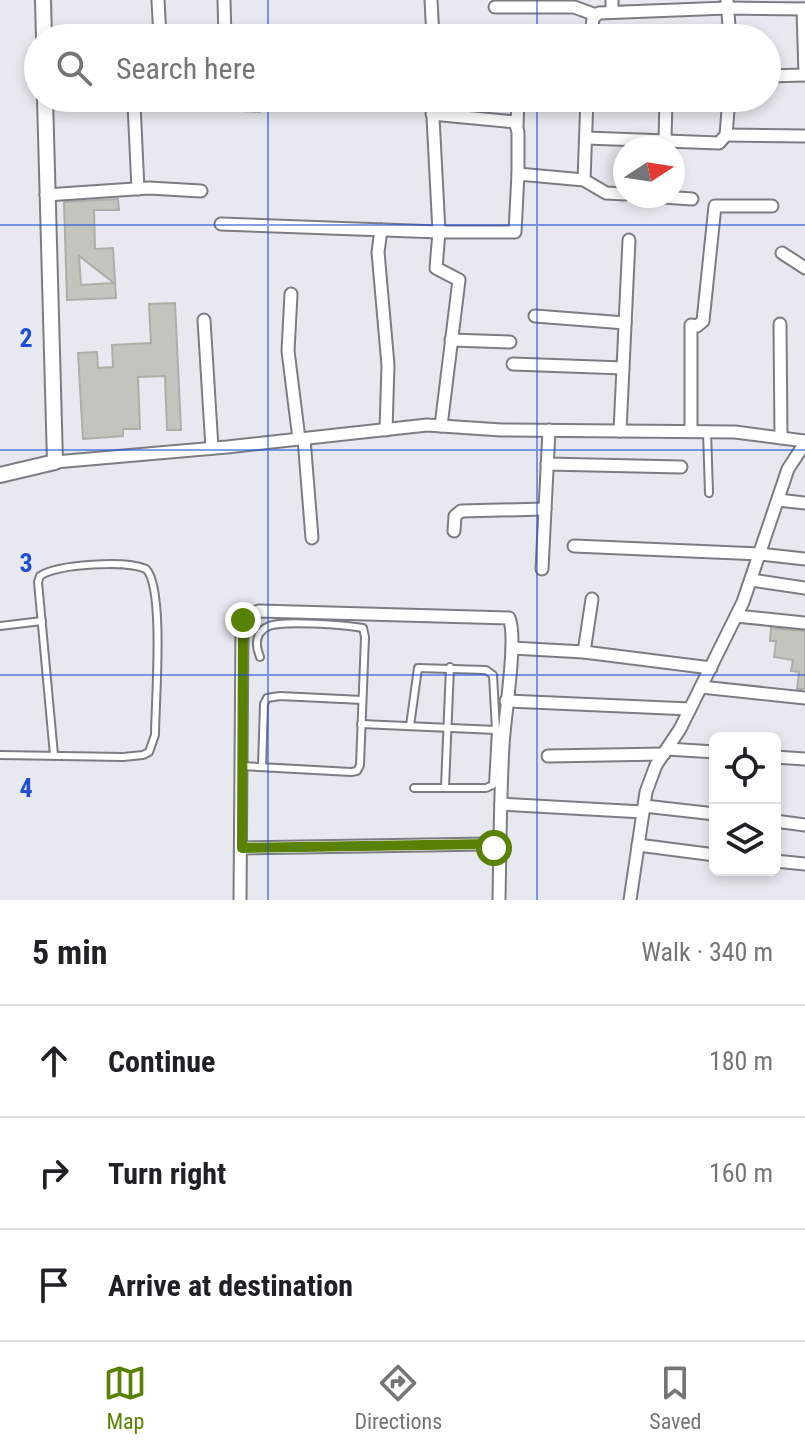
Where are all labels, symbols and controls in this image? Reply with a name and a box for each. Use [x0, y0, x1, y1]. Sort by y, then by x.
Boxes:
search box [24, 24, 781, 112]
icon: search [52, 46, 96, 90]
text: Search here [116, 51, 256, 86]
north arrow [613, 136, 685, 208]
text: 2 [19, 323, 33, 353]
text: 3 [19, 548, 33, 578]
route end [225, 602, 261, 638]
map controls [709, 732, 781, 876]
button: locate [709, 732, 781, 804]
text: 4 [19, 773, 33, 803]
button: layers [709, 804, 781, 876]
route start [476, 830, 512, 866]
text: 5 min [32, 932, 108, 972]
text: Walk · 340 m [641, 937, 773, 967]
icon: ahead [32, 1039, 76, 1083]
text: Continue [108, 1044, 215, 1079]
text: 180 m [709, 1046, 773, 1076]
icon: right [32, 1151, 76, 1195]
text: Turn right [108, 1156, 226, 1191]
text: 160 m [709, 1158, 773, 1188]
icon: arrive [32, 1263, 76, 1307]
text: Arrive at destination [108, 1268, 353, 1303]
tab: Map [103, 1361, 147, 1434]
tab: Directions [354, 1361, 442, 1434]
tab: Saved [649, 1361, 702, 1434]

